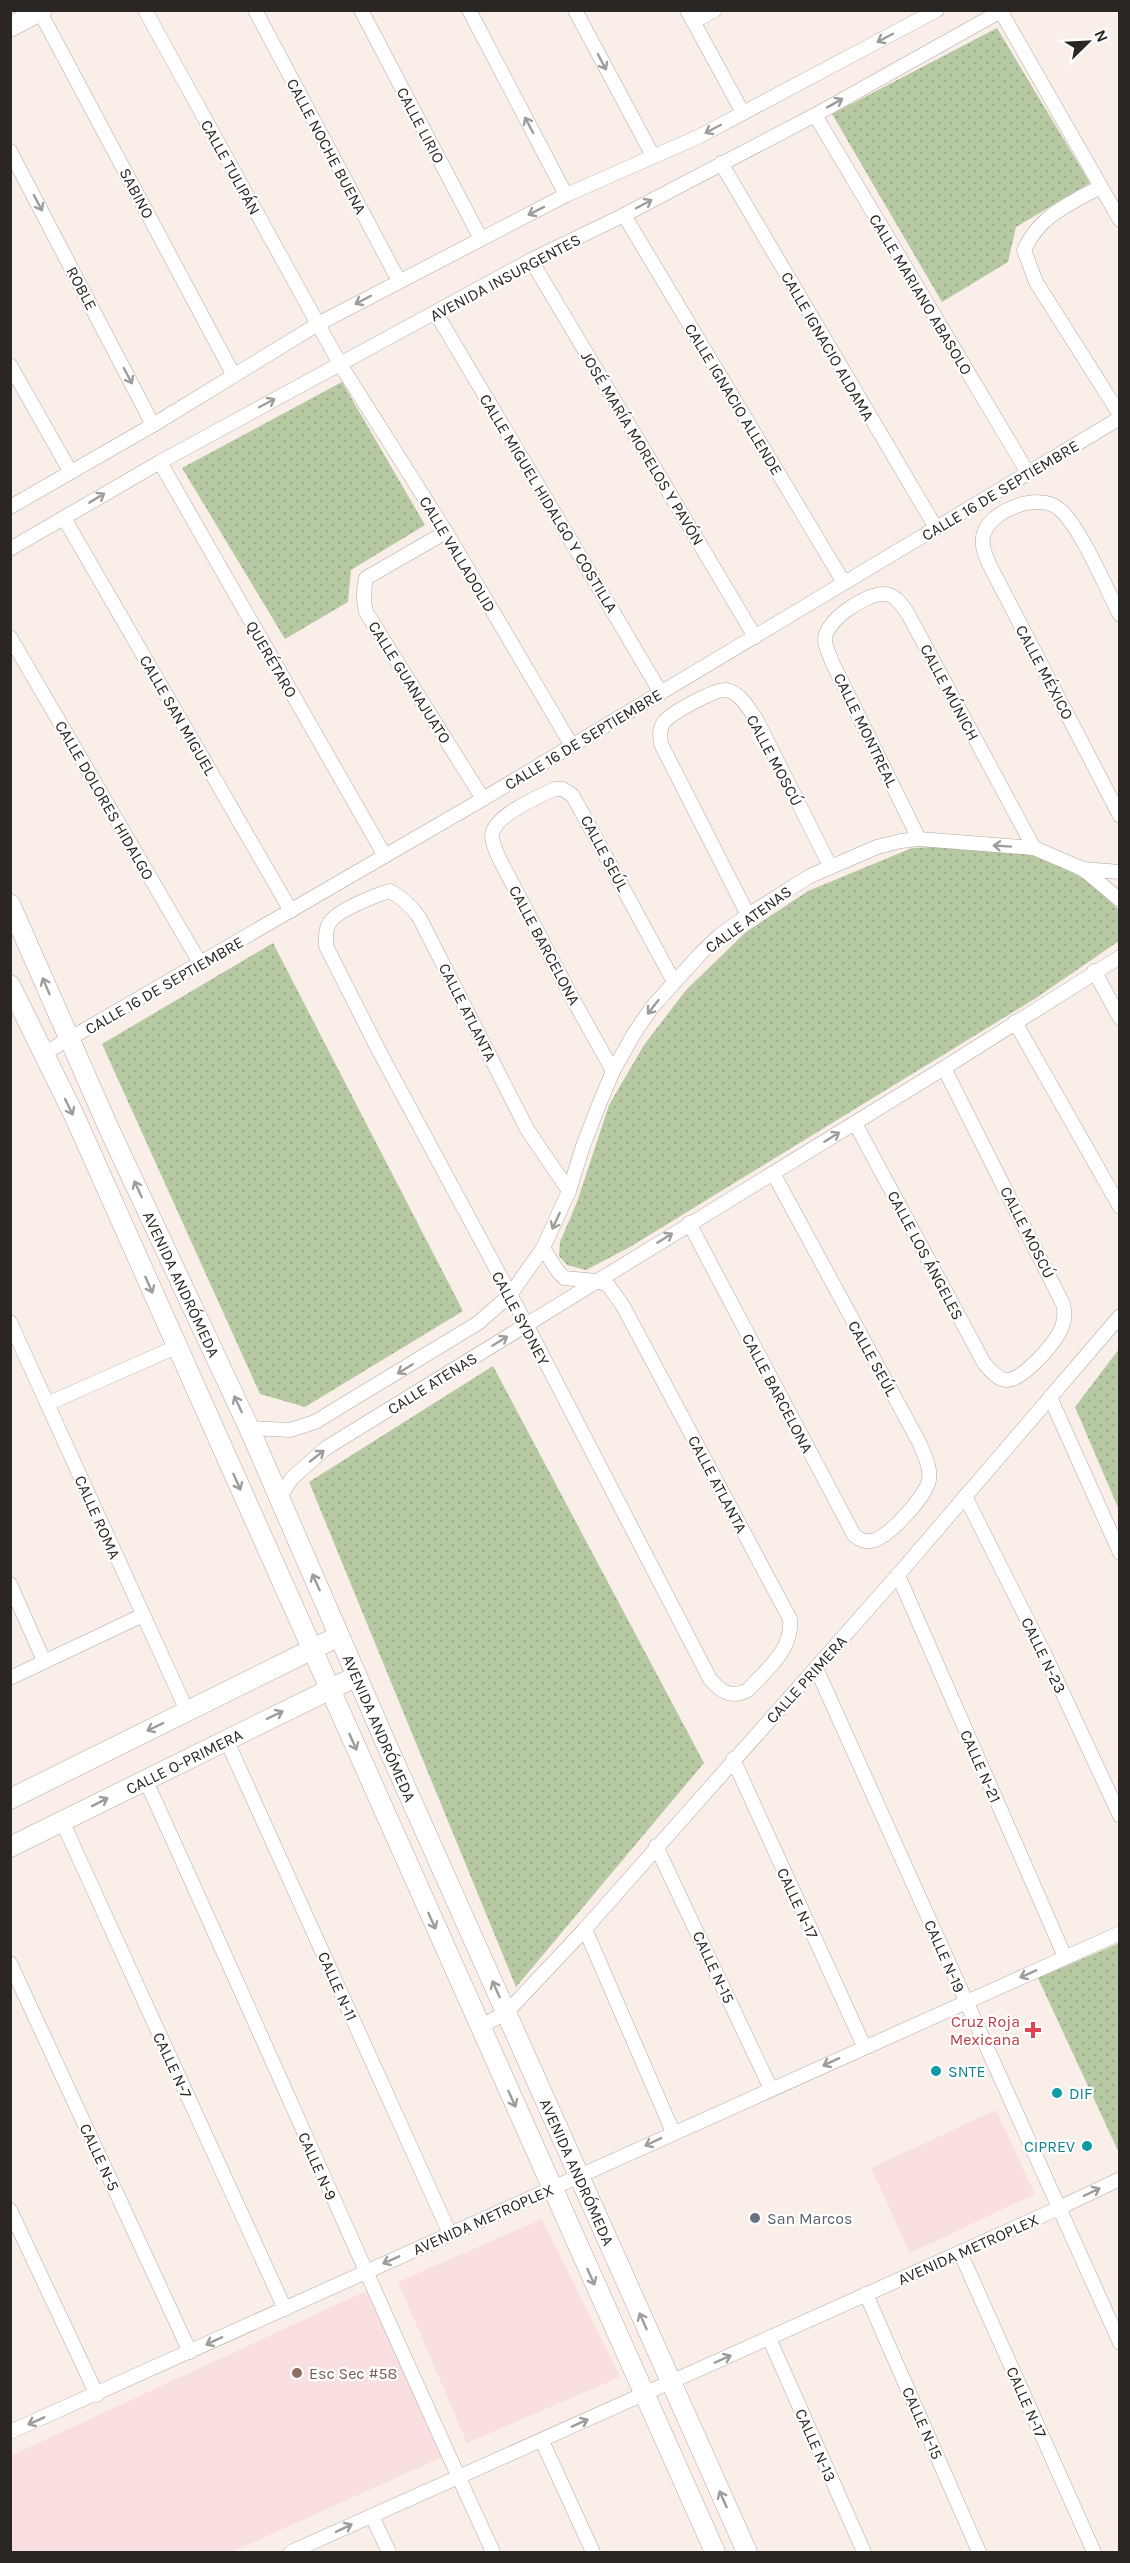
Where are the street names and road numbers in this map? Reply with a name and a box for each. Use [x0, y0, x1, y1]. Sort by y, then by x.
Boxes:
street label: CALLE NOCHE BUENA [283, 75, 370, 217]
street label: CALLE LIRIO [393, 84, 449, 166]
street label: CALLE TULIPÁN [197, 116, 264, 218]
street label: SABINO [115, 165, 158, 222]
street label: CALLE MARIANO ABASOLO [865, 210, 976, 378]
street label: AVENIDA INSURGENTES [427, 230, 584, 325]
street label: ROBLE [62, 263, 101, 313]
street label: CALLE IGNACIO ALDAMA [777, 268, 878, 424]
street label: CALLE IGNACIO ALLENDE [681, 320, 786, 479]
street label: JOSÉ MARÍA MORELOS Y PAVÓN [577, 348, 708, 549]
street label: CALLE MIGUEL HIDALGO Y COSTILLA [476, 391, 622, 616]
street label: CALLE 16 DE SEPTIEMBRE [918, 436, 1082, 545]
street label: CALLE VALLADOLID [415, 493, 500, 616]
street label: QUERÉTARO [242, 618, 301, 701]
street label: CALLE GUANAJUATO [364, 618, 455, 747]
street label: CALLE MÉXICO [1012, 622, 1077, 723]
street label: CALLE MÚNICH [916, 641, 983, 744]
street label: CALLE SAN MIGUEL [135, 652, 220, 779]
street label: CALLE MONTREAL [830, 670, 902, 791]
street label: CALLE 16 DE SEPTIEMBRE [501, 685, 665, 794]
street label: CALLE MOSCÚ [743, 711, 807, 809]
street label: CALLE DOLORES HIDALGO [51, 717, 158, 883]
street label: CALLE SEÚL [577, 812, 633, 895]
street label: CALLE BARCELONA [505, 882, 584, 1008]
street label: CALLE ATENAS [701, 882, 795, 957]
street label: CALLE 16 DE SEPTIEMBRE [82, 932, 247, 1039]
street label: CALLE ATLANTA [435, 960, 500, 1064]
street label: CALLE MOSCÚ [996, 1183, 1059, 1281]
street label: CALLE LOS ÁNGELES [883, 1187, 968, 1323]
street label: AVENIDA ANDRÓMEDA [139, 1208, 223, 1360]
street label: CALLE SYDNEY [488, 1268, 553, 1369]
street label: CALLE SEÚL [844, 1317, 901, 1400]
street label: CALLE BARCELONA [738, 1330, 817, 1456]
street label: CALLE ATENAS [384, 1348, 481, 1419]
street label: CALLE ATLANTA [684, 1432, 751, 1536]
street label: CALLE ROMA [71, 1472, 124, 1562]
street label: CALLE N-23 [1017, 1614, 1070, 1696]
street label: CALLE PRIMERA [762, 1632, 851, 1727]
street label: AVENIDA ANDRÓMEDA [338, 1651, 420, 1805]
street label: CALLE O-PRIMERA [123, 1725, 246, 1798]
street label: CALLE N-21 [956, 1727, 1005, 1806]
street label: CALLE N-17 [773, 1865, 822, 1942]
street label: CALLE N-19 [920, 1917, 969, 1996]
street label: CALLE N-15 [689, 1928, 739, 2006]
street label: CALLE N-11 [314, 1949, 361, 2024]
street label: CALLE N-7 [149, 2029, 196, 2102]
street label: AVENIDA ANDRÓMEDA [536, 2096, 618, 2248]
street label: CALLE N-5 [76, 2120, 123, 2194]
street label: CALLE N-9 [294, 2129, 341, 2203]
street label: AVENIDA METROPLEX [410, 2180, 556, 2259]
street label: AVENIDA METROPLEX [895, 2210, 1041, 2289]
street label: CALLE N-17 [1002, 2364, 1051, 2441]
street label: CALLE N-15 [898, 2384, 947, 2463]
street label: CALLE N-13 [791, 2406, 840, 2485]

